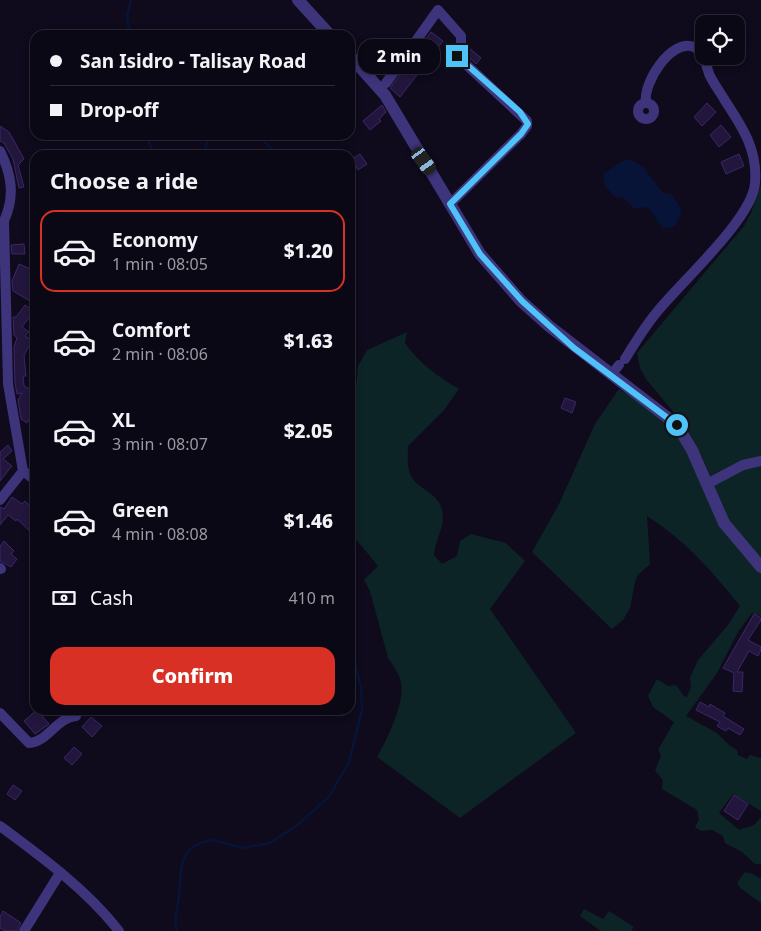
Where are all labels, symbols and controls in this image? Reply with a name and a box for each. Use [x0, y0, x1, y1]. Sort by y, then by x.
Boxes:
map controls [695, 15, 745, 65]
button: locate [695, 15, 745, 65]
callout: 2 min [357, 38, 440, 74]
text: 2 min [377, 45, 421, 67]
route end [446, 45, 468, 67]
text: San Isidro - Talisay Road [80, 48, 306, 74]
text: Drop-off [80, 97, 159, 123]
car [409, 144, 438, 178]
text: Choose a ride [50, 165, 198, 195]
text: Economy [112, 227, 198, 253]
icon: car [52, 229, 97, 274]
text: $1.20 [284, 238, 333, 264]
text: 1 min · 08:05 [112, 253, 208, 275]
text: Comfort [112, 317, 191, 343]
icon: car [52, 319, 97, 364]
text: $1.63 [284, 328, 333, 354]
text: 2 min · 08:06 [112, 343, 208, 365]
text: XL [112, 407, 135, 433]
icon: car [52, 409, 97, 454]
route start [666, 414, 688, 436]
text: $2.05 [284, 418, 333, 444]
text: 3 min · 08:07 [112, 433, 208, 455]
text: Green [112, 497, 169, 523]
icon: car [52, 499, 97, 544]
text: $1.46 [284, 508, 333, 534]
text: 4 min · 08:08 [112, 523, 208, 545]
icon: cash [50, 584, 78, 612]
text: Cash [90, 585, 134, 611]
text: 410 m [288, 587, 335, 609]
button: Confirm [50, 647, 335, 705]

